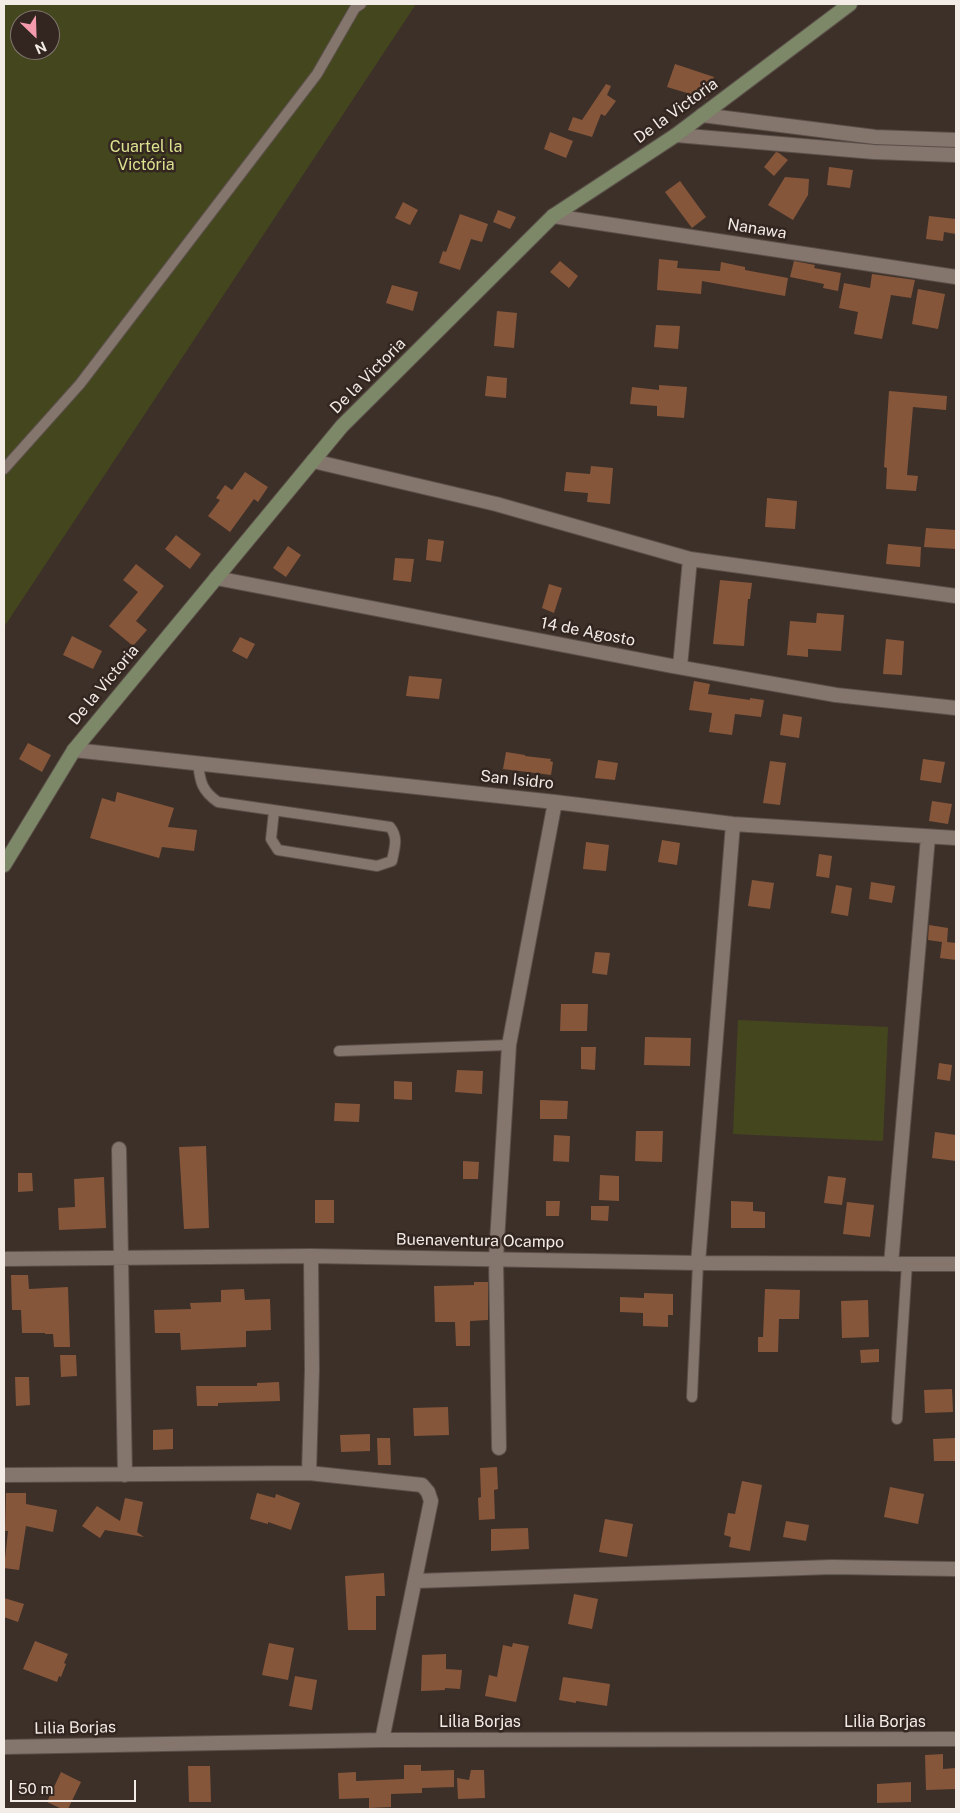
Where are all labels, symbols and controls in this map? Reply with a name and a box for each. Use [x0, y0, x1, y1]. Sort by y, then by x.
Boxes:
north arrow [10, 10, 60, 60]
text: N [32, 38, 49, 57]
street label: De la Victoria [630, 74, 722, 148]
park label: Cuartel la Victória [110, 137, 182, 175]
street label: Nanawa [726, 215, 788, 243]
street label: De la Victoria [326, 334, 410, 418]
street label: 14 de Agosto [539, 613, 637, 651]
street label: De la Victoria [65, 641, 143, 729]
street label: San Isidro [479, 767, 555, 793]
street label: Buenaventura Ocampo [396, 1230, 564, 1252]
street label: Lilia Borjas [439, 1712, 521, 1732]
street label: Lilia Borjas [844, 1712, 926, 1732]
street label: Lilia Borjas [34, 1718, 116, 1738]
scale bar [12, 1770, 139, 1802]
text: 50 m [18, 1780, 53, 1797]

